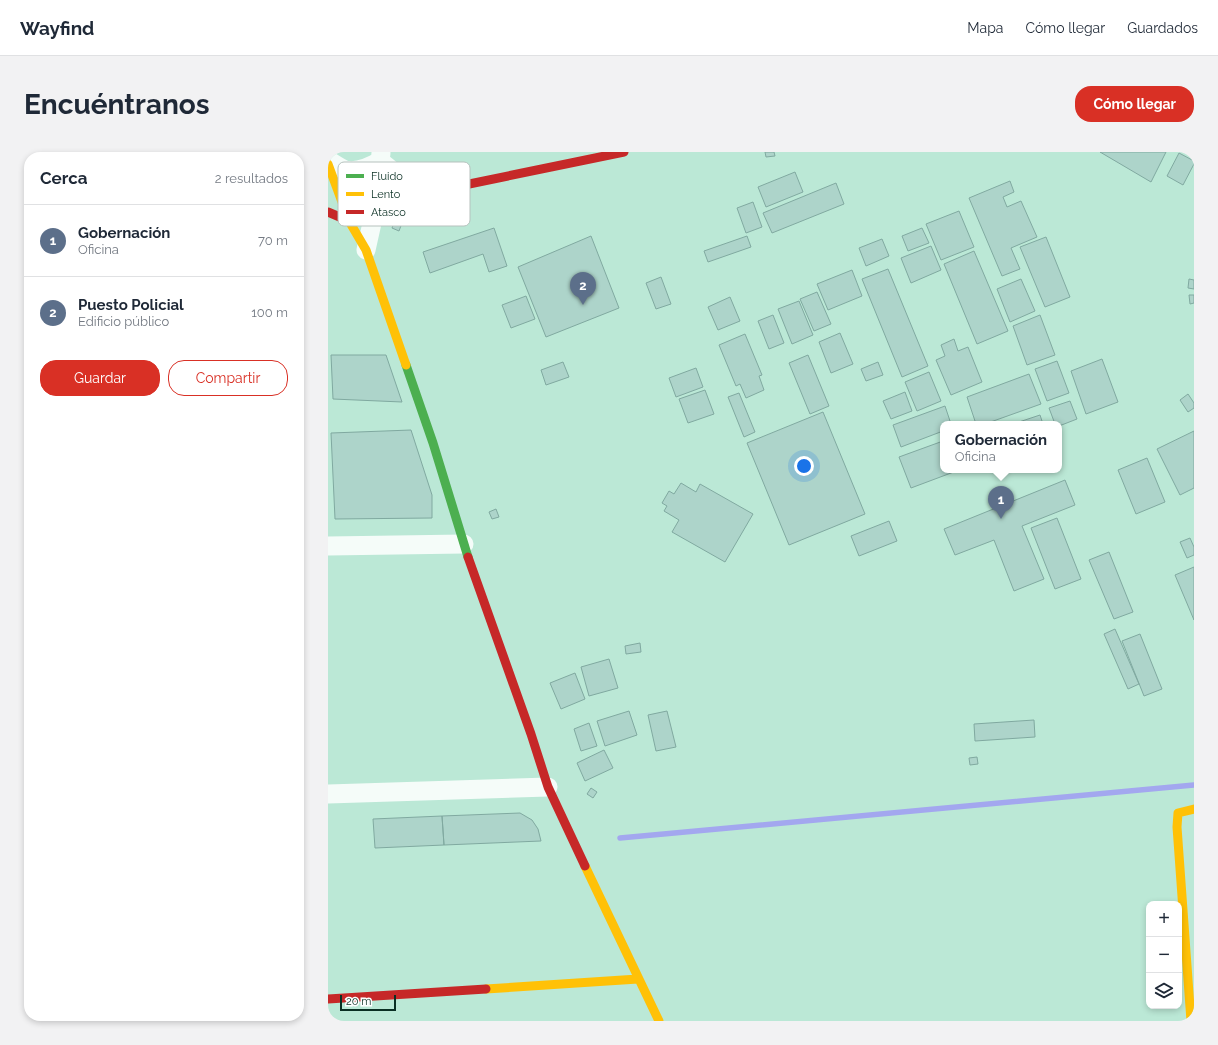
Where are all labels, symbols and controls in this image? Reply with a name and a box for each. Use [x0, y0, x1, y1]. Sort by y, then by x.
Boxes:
text: Wayfind [20, 17, 94, 39]
text: Mapa [967, 20, 1003, 36]
text: Cómo llegar [1025, 20, 1105, 36]
text: Guardados [1127, 20, 1198, 36]
button: Cómo llegar [1075, 86, 1194, 122]
text: Encuéntranos [24, 88, 210, 121]
legend [338, 162, 470, 226]
text: Cerca [40, 168, 88, 188]
text: Fluido [371, 170, 403, 183]
text: 2 resultados [215, 171, 288, 186]
text: Lento [371, 188, 401, 201]
text: Atasco [371, 206, 406, 219]
text: Gobernación [78, 224, 170, 242]
text: 1 [50, 233, 56, 248]
text: 70 m [258, 233, 288, 248]
text: Oficina [78, 242, 119, 257]
pin: 2 [570, 272, 596, 305]
text: Puesto Policial [78, 296, 184, 314]
text: 2 [49, 305, 57, 320]
text: 100 m [251, 305, 288, 320]
text: Edificio público [78, 314, 169, 329]
button: Guardar [40, 360, 160, 396]
button: Compartir [168, 360, 288, 396]
popup [940, 421, 1062, 473]
text: Gobernación [955, 431, 1047, 449]
text: Oficina [955, 449, 996, 464]
your location [794, 456, 814, 476]
pin: 1 [988, 486, 1014, 519]
map controls [1146, 901, 1182, 1009]
button: + [1146, 901, 1182, 937]
button: − [1146, 937, 1182, 973]
button: layers [1146, 973, 1182, 1009]
scale bar [340, 993, 396, 1012]
text: 20 m [346, 995, 371, 1008]

